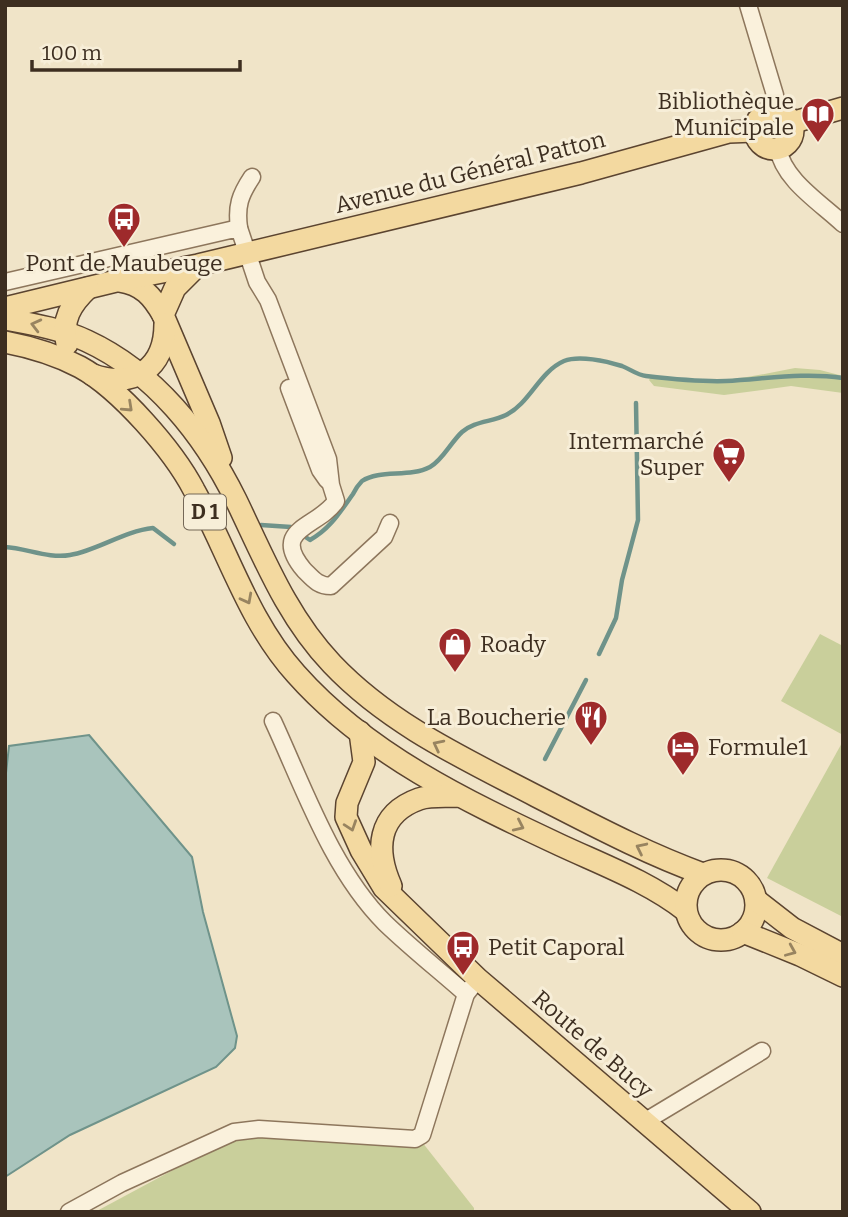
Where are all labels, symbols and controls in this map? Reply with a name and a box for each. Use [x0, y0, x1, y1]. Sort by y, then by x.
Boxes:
scale bar [32, 28, 240, 72]
text: 100 m [42, 40, 102, 66]
place label: Bibliothèque Municipale [658, 87, 794, 141]
library icon: Bibliothèque Municipale [799, 95, 837, 144]
street label: Avenue du Général Patton [332, 125, 609, 219]
bus stop icon: Pont de Maubeuge [105, 200, 143, 249]
place label: Pont de Maubeuge [25, 249, 223, 277]
one-way arrow [30, 319, 42, 333]
one-way arrow [120, 399, 133, 411]
place label: Intermarché Super [568, 427, 704, 481]
supermarket icon: Intermarché Super [710, 435, 748, 484]
road number: D 1 [184, 494, 226, 530]
one-way arrow [239, 592, 252, 604]
shop icon: Roady [436, 625, 474, 674]
place label: Roady [480, 630, 547, 658]
restaurant icon: La Boucherie [572, 698, 610, 747]
place label: La Boucherie [427, 703, 566, 731]
hotel icon: Formule1 [664, 728, 702, 777]
place label: Formule1 [708, 733, 808, 761]
one-way arrow [433, 739, 445, 753]
one-way arrow [512, 818, 524, 832]
one-way arrow [342, 820, 357, 832]
one-way arrow [636, 842, 648, 856]
bus stop icon: Petit Caporal [444, 928, 482, 977]
place label: Petit Caporal [488, 933, 625, 961]
one-way arrow [784, 943, 797, 957]
street label: Route de Bucy [527, 984, 660, 1104]

